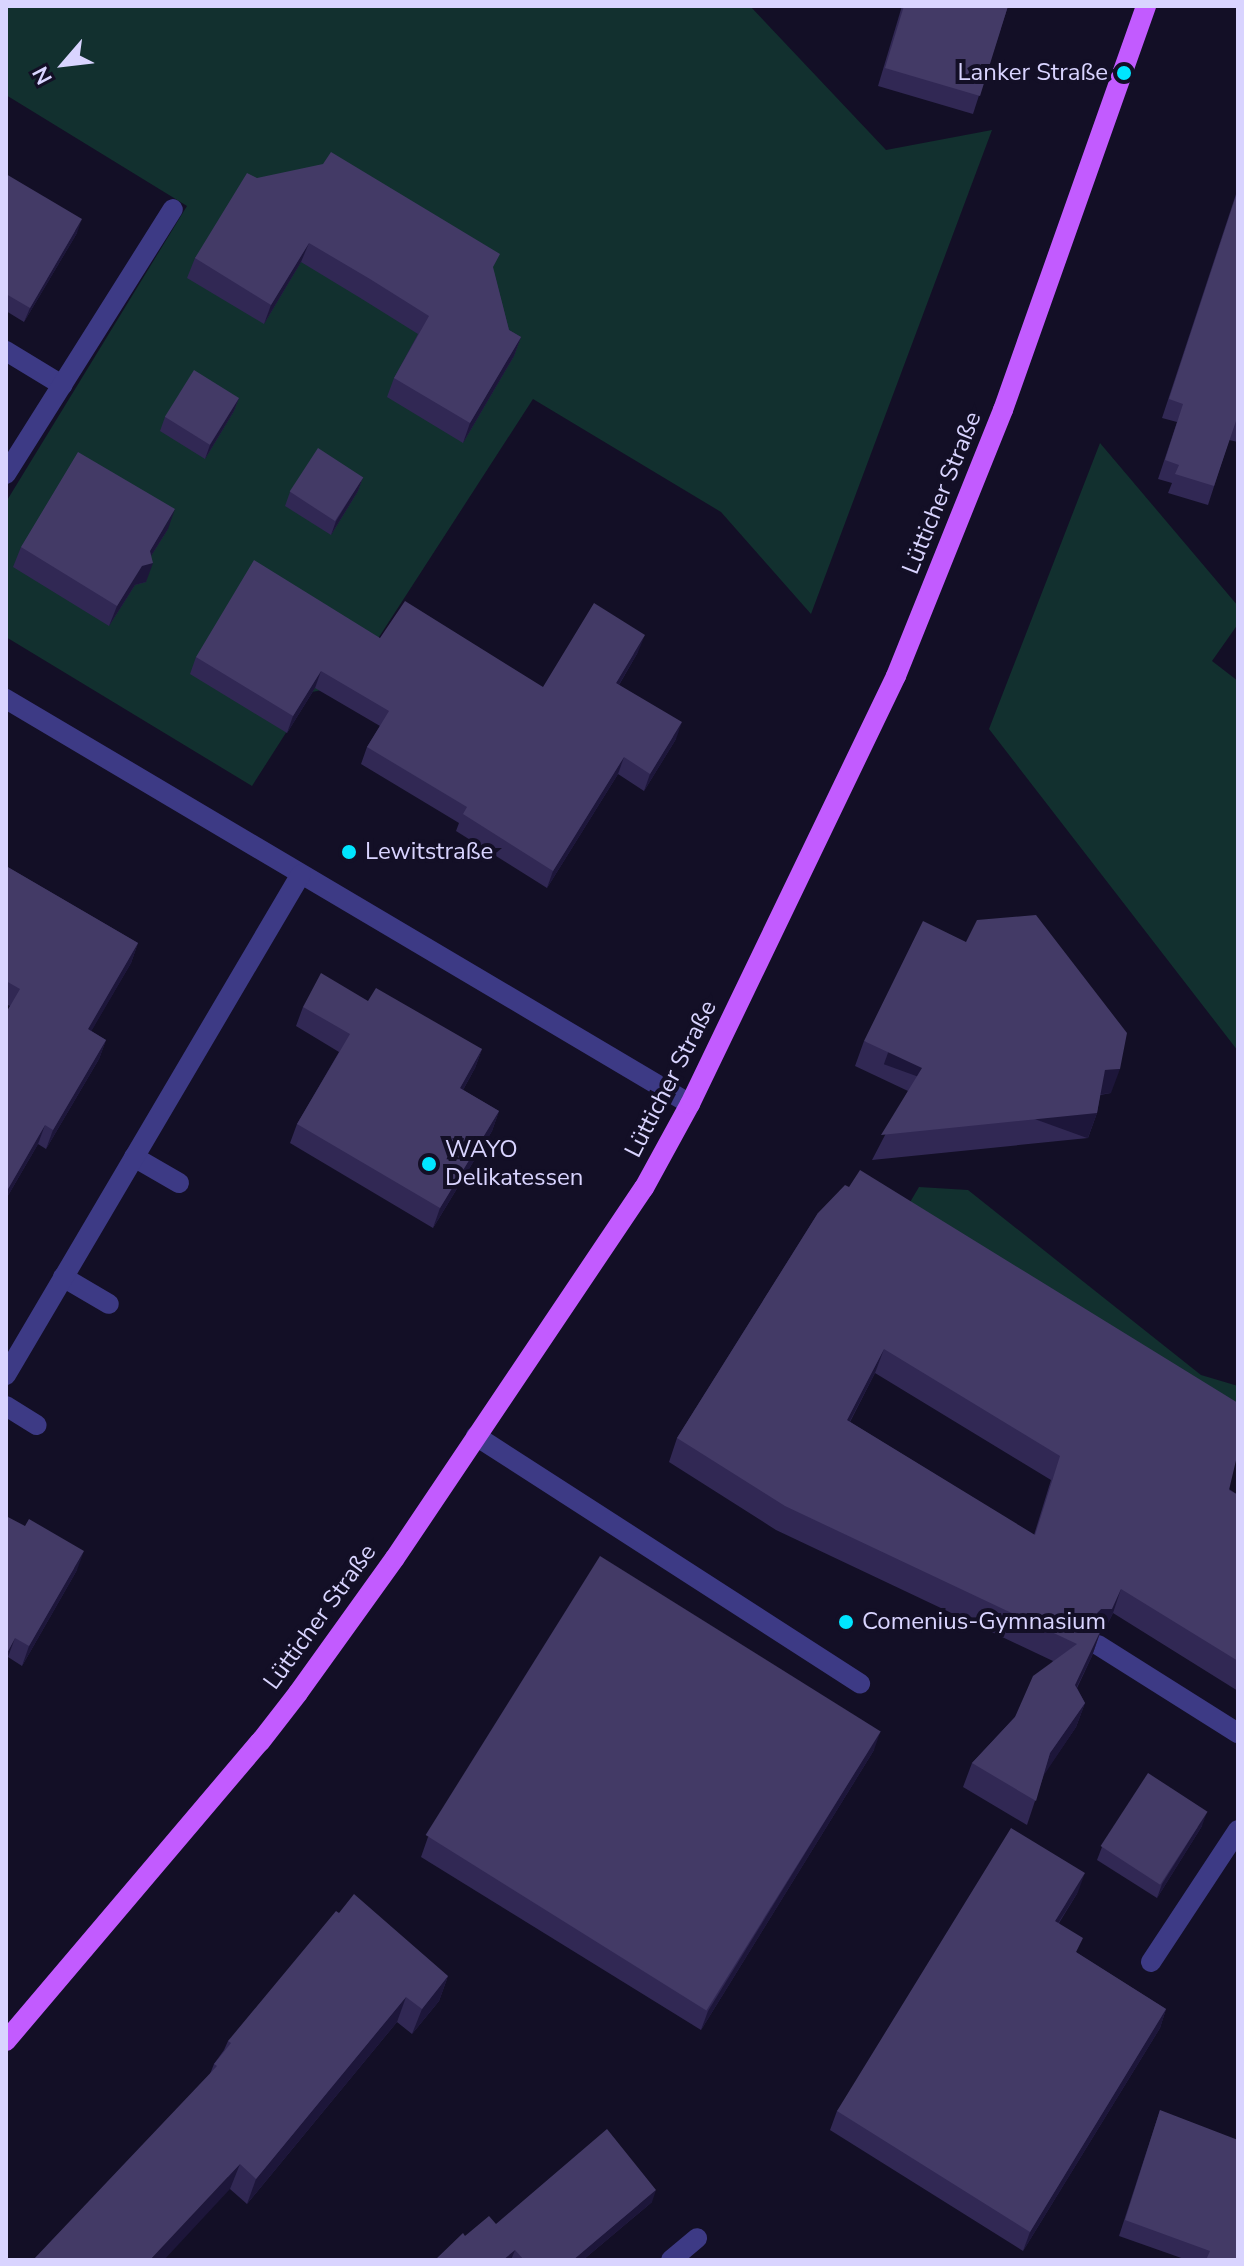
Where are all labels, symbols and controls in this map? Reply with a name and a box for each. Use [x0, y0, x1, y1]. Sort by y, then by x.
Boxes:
north arrow [24, 24, 104, 104]
place label: Lanker Straße [958, 59, 1108, 87]
text: N [26, 61, 60, 90]
marker: Lanker Straße [1115, 64, 1133, 82]
street label: Lütticher Straße [896, 408, 988, 578]
place label: Lewitstraße [365, 838, 493, 866]
marker: Lewitstraße [340, 843, 358, 861]
street label: Lütticher Straße [619, 996, 723, 1162]
place label: WAYO Delikatessen [445, 1136, 583, 1192]
marker: WAYO Delikatessen [420, 1155, 438, 1173]
street label: Lütticher Straße [258, 1539, 382, 1695]
place label: Comenius-Gymnasium [862, 1608, 1106, 1636]
marker: Comenius-Gymnasium [837, 1613, 855, 1631]

